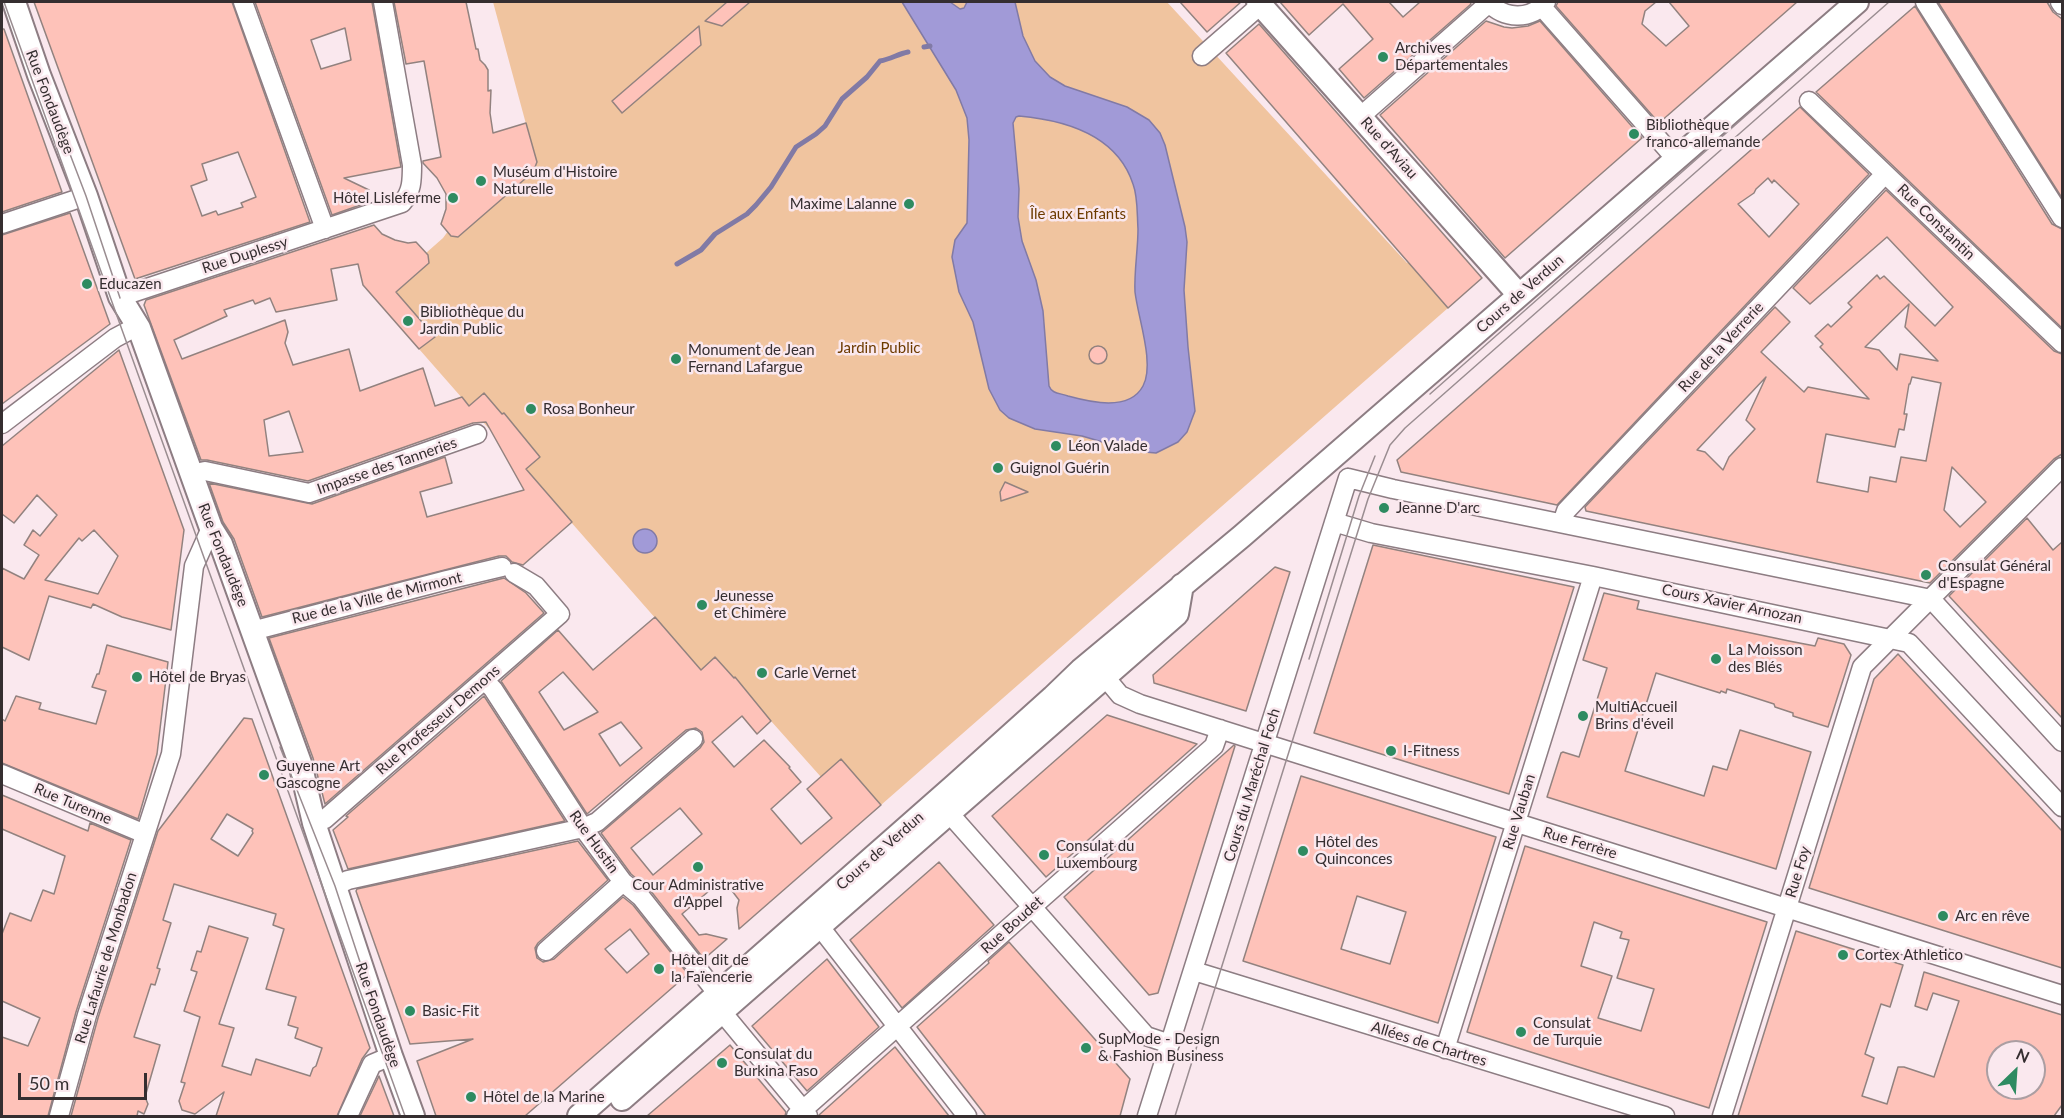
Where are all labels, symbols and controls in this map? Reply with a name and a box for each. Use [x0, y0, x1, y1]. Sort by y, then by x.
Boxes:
place label: Archives Départementales [1395, 39, 1508, 74]
street label: Rue Fondaudège [22, 47, 78, 157]
marker: Archives Départementales [1376, 50, 1390, 64]
street label: Rue d'Aviau [1357, 114, 1421, 182]
place label: Bibliothèque franco-allemande [1646, 116, 1760, 151]
marker: Bibliothèque franco-allemande [1627, 127, 1641, 141]
place label: Muséum d'Histoire Naturelle [493, 163, 618, 198]
marker: Muséum d'Histoire Naturelle [474, 174, 488, 188]
street label: Rue Constantin [1893, 180, 1979, 264]
place label: Hôtel Lisleferme [333, 189, 441, 207]
marker: Hôtel Lisleferme [446, 191, 460, 205]
place label: Maxime Lalanne [790, 195, 897, 213]
marker: Maxime Lalanne [902, 197, 916, 211]
park label: Île aux Enfants [1030, 205, 1126, 223]
street label: Rue Duplessy [200, 233, 290, 277]
street label: Cours de Verdun [1473, 251, 1567, 337]
place label: Educazen [99, 275, 162, 293]
marker: Educazen [80, 277, 94, 291]
street label: Rue de la Verrerie [1675, 298, 1767, 396]
place label: Bibliothèque du Jardin Public [420, 303, 524, 338]
marker: Bibliothèque du Jardin Public [401, 314, 415, 328]
park label: Jardin Public [838, 339, 920, 357]
place label: Monument de Jean Fernand Lafargue [688, 341, 815, 376]
marker: Monument de Jean Fernand Lafargue [669, 352, 683, 366]
place label: Rosa Bonheur [543, 400, 635, 418]
marker: Rosa Bonheur [524, 402, 538, 416]
street label: Impasse des Tanneries [315, 434, 459, 498]
place label: Léon Valade [1068, 437, 1148, 455]
marker: Léon Valade [1049, 439, 1063, 453]
place label: Guignol Guérin [1010, 459, 1109, 477]
marker: Guignol Guérin [991, 461, 1005, 475]
place label: Jeanne D'arc [1396, 499, 1480, 517]
street label: Rue Fondaudège [194, 501, 252, 609]
marker: Jeanne D'arc [1377, 501, 1391, 515]
place label: Consulat Général d'Espagne [1938, 557, 2051, 592]
street label: Rue de la Ville de Mirmont [290, 568, 464, 628]
marker: Consulat Général d'Espagne [1919, 568, 1933, 582]
street label: Cours Xavier Arnozan [1660, 580, 1804, 628]
place label: Jeunesse et Chimère [714, 587, 786, 622]
marker: Jeunesse et Chimère [695, 598, 709, 612]
place label: La Moisson des Blés [1728, 641, 1803, 676]
marker: La Moisson des Blés [1709, 652, 1723, 666]
street label: Rue Professeur Demons [372, 661, 504, 779]
place label: Carle Vernet [774, 664, 856, 682]
marker: Carle Vernet [755, 666, 769, 680]
place label: Hôtel de Bryas [149, 668, 246, 686]
marker: Hôtel de Bryas [130, 670, 144, 684]
place label: MultiAccueil Brins d'éveil [1595, 698, 1677, 733]
street label: Cours du Maréchal Foch [1220, 706, 1284, 864]
marker: MultiAccueil Brins d'éveil [1576, 709, 1590, 723]
place label: I-Fitness [1403, 742, 1459, 760]
marker: I-Fitness [1384, 744, 1398, 758]
place label: Guyenne Art Gascogne [276, 757, 360, 792]
marker: Guyenne Art Gascogne [257, 768, 271, 782]
street label: Rue Vauban [1499, 772, 1539, 852]
street label: Rue Turenne [31, 780, 115, 828]
street label: Rue Hustin [565, 807, 623, 877]
street label: Cours de Verdun [833, 808, 927, 894]
street label: Rue Ferrère [1541, 823, 1619, 863]
place label: Hôtel des Quinconces [1315, 833, 1393, 868]
place label: Consulat du Luxembourg [1056, 837, 1137, 872]
marker: Hôtel des Quinconces [1296, 844, 1310, 858]
street label: Rue Foy [1782, 844, 1814, 900]
marker: Consulat du Luxembourg [1037, 848, 1051, 862]
marker: Cour Administrative d'Appel [691, 860, 705, 874]
street label: Rue Lafaurie de Monbadon [71, 870, 141, 1046]
place label: Cour Administrative d'Appel [632, 876, 764, 911]
street label: Rue Boudet [977, 892, 1047, 958]
place label: Arc en rêve [1955, 907, 2030, 925]
marker: Arc en rêve [1936, 909, 1950, 923]
place label: Cortex Athletico [1855, 946, 1963, 964]
marker: Cortex Athletico [1836, 948, 1850, 962]
place label: Hôtel dit de la Faïencerie [671, 951, 753, 986]
street label: Rue Fondaudège [352, 960, 404, 1070]
marker: Hôtel dit de la Faïencerie [652, 962, 666, 976]
place label: Basic-Fit [422, 1002, 479, 1020]
marker: Basic-Fit [403, 1004, 417, 1018]
place label: Consulat de Turquie [1533, 1014, 1602, 1049]
street label: Allées de Chartres [1369, 1018, 1489, 1070]
marker: Consulat de Turquie [1514, 1025, 1528, 1039]
place label: SupMode - Design & Fashion Business [1098, 1030, 1224, 1065]
north arrow [1986, 1040, 2046, 1100]
marker: SupMode - Design & Fashion Business [1079, 1041, 1093, 1055]
text: N [2013, 1044, 2033, 1066]
place label: Consulat du Burkina Faso [734, 1045, 818, 1080]
marker: Consulat du Burkina Faso [715, 1056, 729, 1070]
scale bar [21, 1061, 150, 1099]
text: 50 m [29, 1072, 69, 1094]
place label: Hôtel de la Marine [483, 1088, 605, 1106]
marker: Hôtel de la Marine [464, 1090, 478, 1104]

